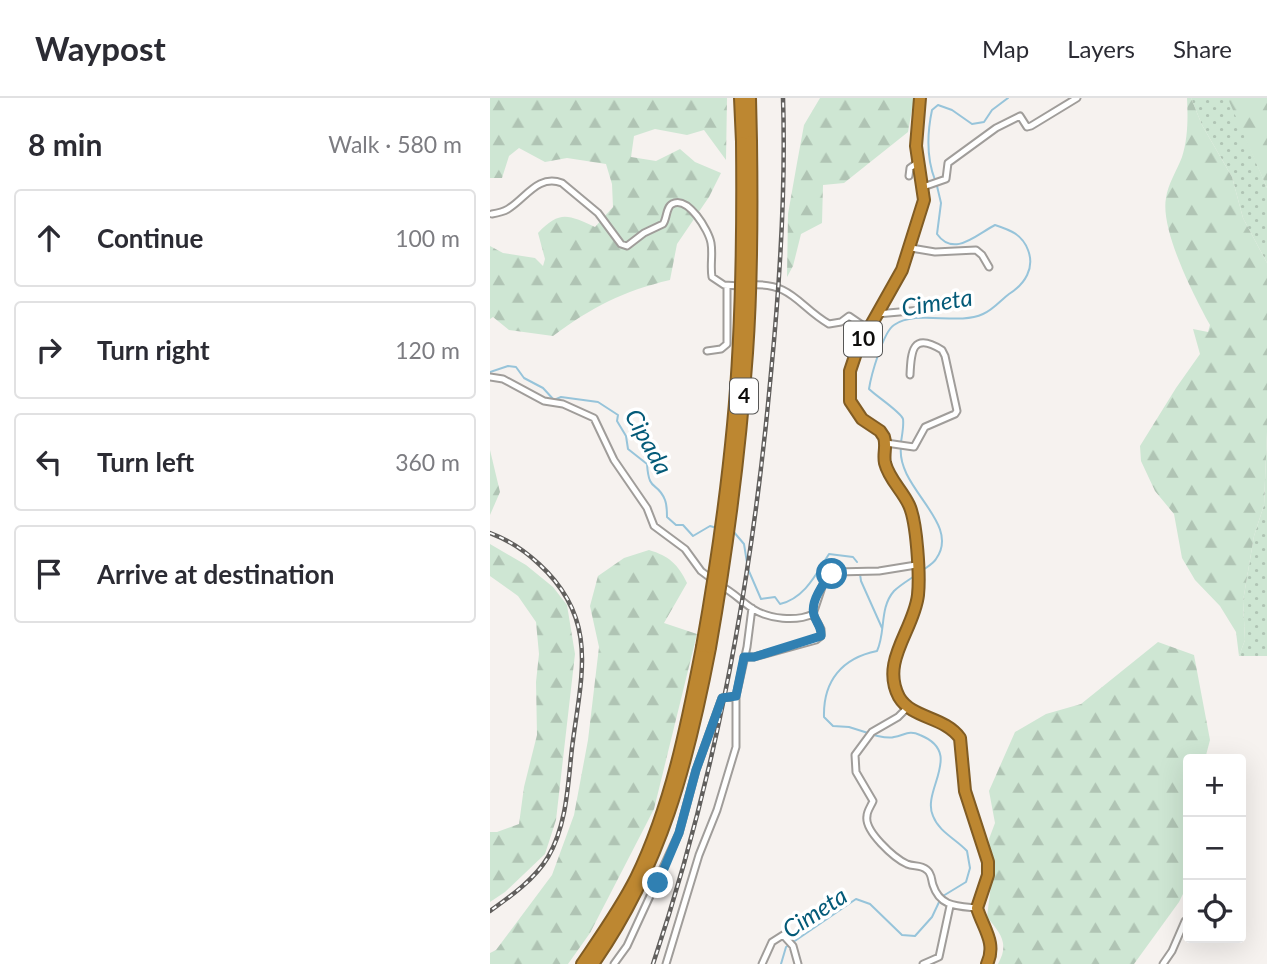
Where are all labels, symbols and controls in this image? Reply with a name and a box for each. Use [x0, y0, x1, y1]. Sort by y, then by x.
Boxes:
text: Waypost [35, 28, 166, 68]
text: Map [982, 34, 1029, 63]
text: Layers [1067, 34, 1135, 63]
text: Share [1173, 34, 1232, 63]
text: 8 min [28, 126, 102, 162]
text: Walk · 580 m [328, 130, 462, 158]
icon: ahead [30, 219, 68, 257]
text: Continue [97, 222, 203, 254]
text: 100 m [395, 224, 460, 252]
water label: Cimeta [899, 282, 974, 321]
road number: 10 [844, 322, 882, 356]
icon: right [30, 331, 68, 369]
text: Turn right [97, 334, 210, 366]
text: 120 m [395, 336, 460, 364]
road number: 4 [730, 378, 758, 414]
water label: Cipada [620, 403, 679, 479]
icon: left [30, 443, 68, 481]
text: Turn left [97, 446, 194, 478]
text: 360 m [395, 448, 460, 476]
icon: arrive [30, 555, 68, 593]
text: Arrive at destination [97, 558, 334, 590]
route start [816, 558, 847, 589]
map controls [1183, 754, 1246, 943]
button: + [1183, 754, 1246, 817]
button: − [1183, 817, 1246, 880]
route end [642, 867, 673, 898]
water label: Cimeta [776, 880, 852, 943]
button: locate [1183, 880, 1246, 943]

